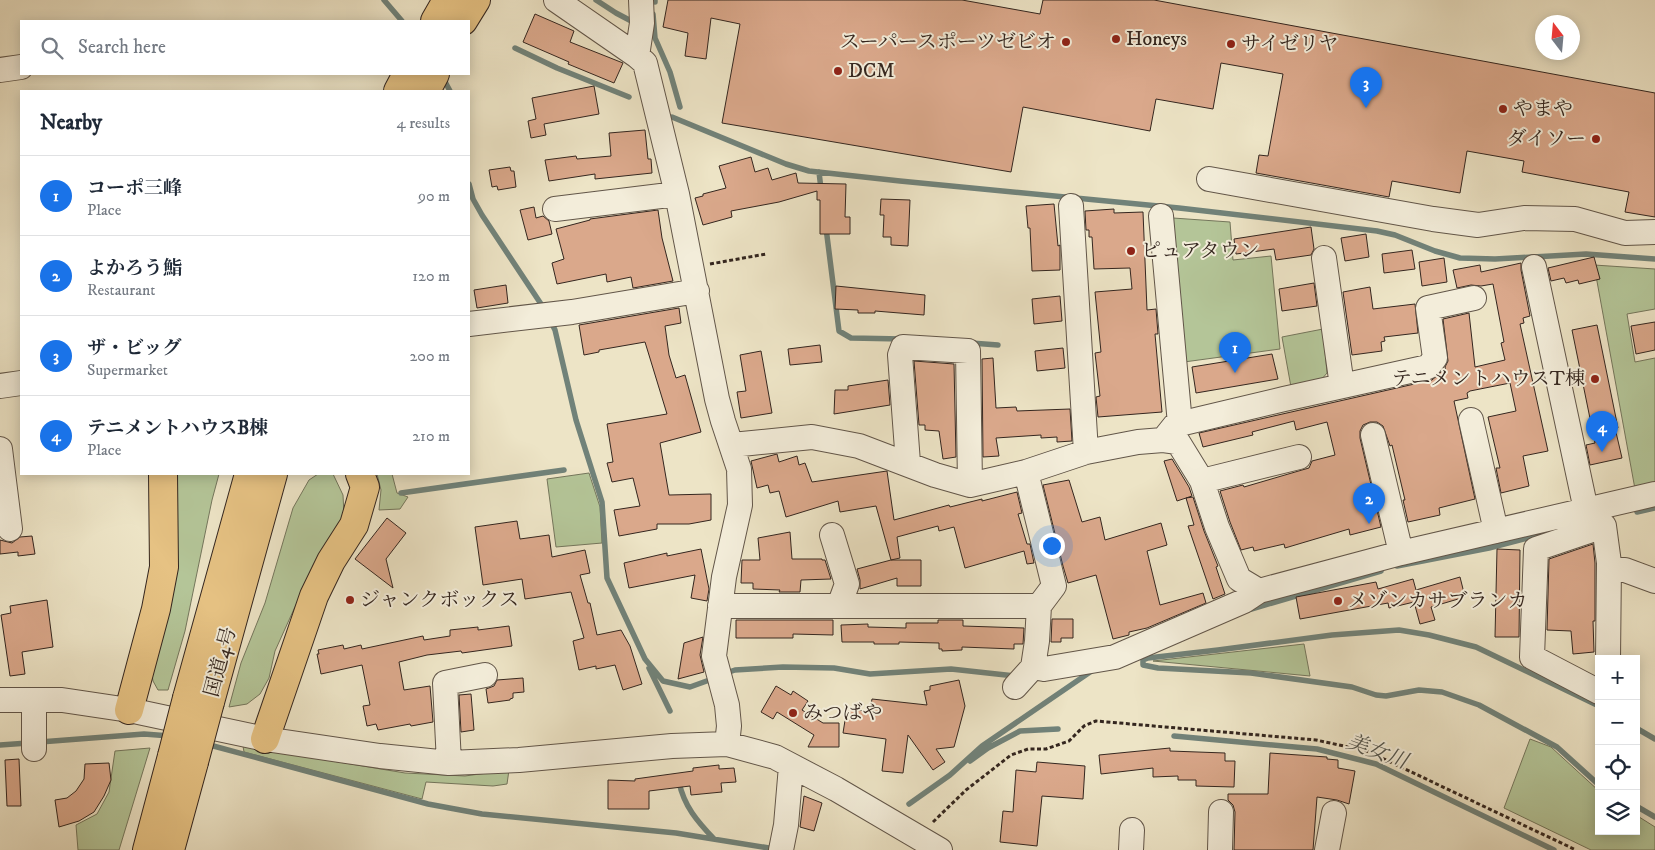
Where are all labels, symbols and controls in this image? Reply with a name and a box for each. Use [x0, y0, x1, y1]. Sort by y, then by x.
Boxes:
north arrow [1535, 15, 1580, 60]
search box [20, 20, 470, 75]
place label: Honeys [1126, 27, 1187, 52]
place label: スーパースポーツゼビオ [840, 30, 1056, 55]
place label: サイゼリヤ [1241, 32, 1339, 57]
marker: Honeys [1110, 33, 1122, 45]
icon: search [38, 34, 66, 62]
text: Search here [78, 36, 166, 59]
marker: スーパースポーツゼビオ [1060, 36, 1072, 48]
marker: サイゼリヤ [1225, 38, 1237, 50]
place label: DCM [848, 59, 894, 84]
marker: DCM [832, 65, 844, 77]
pin: 3 [1350, 67, 1382, 108]
place label: やまや [1513, 97, 1573, 122]
marker: やまや [1497, 103, 1509, 115]
text: Nearby [40, 110, 102, 136]
text: 4 results [397, 113, 450, 133]
place label: ダイソー [1506, 127, 1586, 152]
marker: ダイソー [1590, 133, 1602, 145]
text: コーポ三峰 [87, 177, 182, 200]
text: 1 [53, 186, 59, 206]
text: 90 m [418, 186, 450, 206]
text: Place [87, 200, 121, 220]
place label: ピュアタウン [1141, 239, 1260, 264]
marker: ピュアタウン [1125, 245, 1137, 257]
text: よかろう鮨 [87, 257, 182, 280]
text: 2 [52, 266, 60, 286]
text: 120 m [412, 266, 450, 286]
text: Restaurant [87, 280, 155, 300]
pin: 1 [1219, 332, 1251, 373]
text: ザ・ビッグ [87, 337, 181, 360]
text: 3 [53, 346, 59, 366]
text: 200 m [409, 346, 450, 366]
text: Supermarket [87, 360, 168, 380]
place label: テニメントハウスT棟 [1392, 367, 1585, 392]
marker: テニメントハウスT棟 [1589, 373, 1601, 385]
pin: 4 [1586, 411, 1618, 452]
text: テニメントハウスB棟 [87, 417, 268, 440]
text: 4 [51, 426, 61, 446]
text: 210 m [412, 426, 450, 446]
text: Place [87, 440, 121, 460]
pin: 2 [1353, 483, 1385, 524]
your location [1039, 533, 1065, 559]
place label: ジャンクボックス [360, 588, 519, 613]
place label: メゾンカサブランカ [1348, 589, 1527, 614]
marker: ジャンクボックス [344, 594, 356, 606]
marker: メゾンカサブランカ [1332, 595, 1344, 607]
street label: 国道4号 [200, 624, 242, 700]
map controls [1595, 655, 1640, 835]
button: + [1595, 655, 1640, 700]
button: − [1595, 700, 1640, 745]
place label: みつばや [803, 701, 883, 726]
marker: みつばや [787, 707, 799, 719]
water label: 美女川 [1343, 729, 1413, 776]
button: locate [1595, 745, 1640, 790]
button: layers [1595, 790, 1640, 835]

